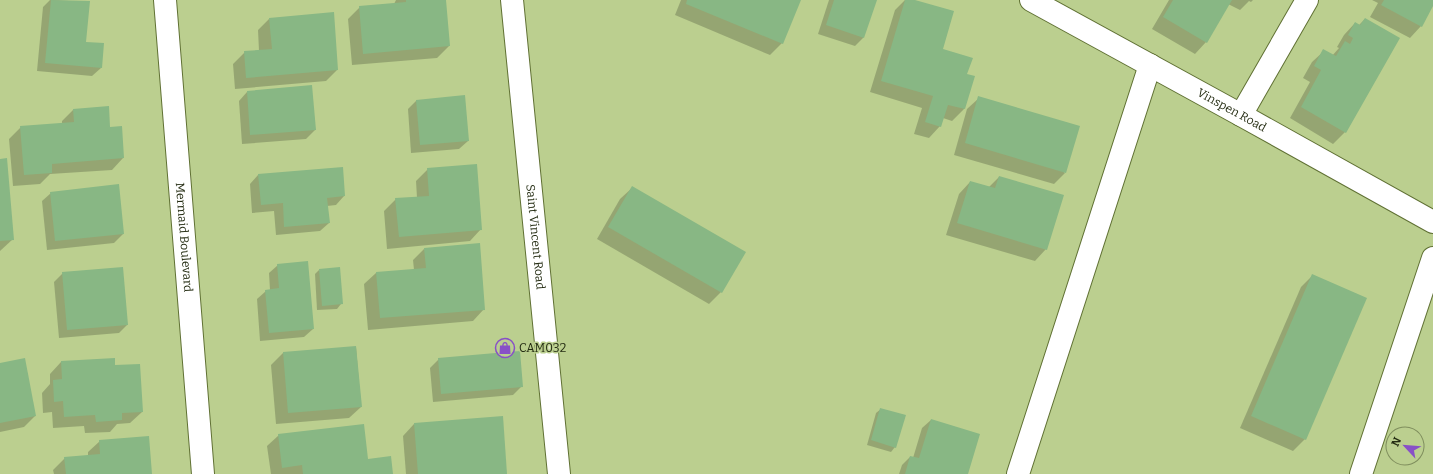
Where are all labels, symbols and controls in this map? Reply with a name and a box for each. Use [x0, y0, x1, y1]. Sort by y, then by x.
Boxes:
street label: Vinspen Road [1195, 85, 1269, 135]
street label: Mermaid Boulevard [173, 182, 195, 293]
street label: Saint Vincent Road [523, 184, 548, 290]
shop icon: CAM032 [494, 337, 516, 359]
place label: CAM032 [519, 341, 566, 355]
north arrow [1385, 426, 1425, 466]
text: N [1389, 435, 1404, 449]

